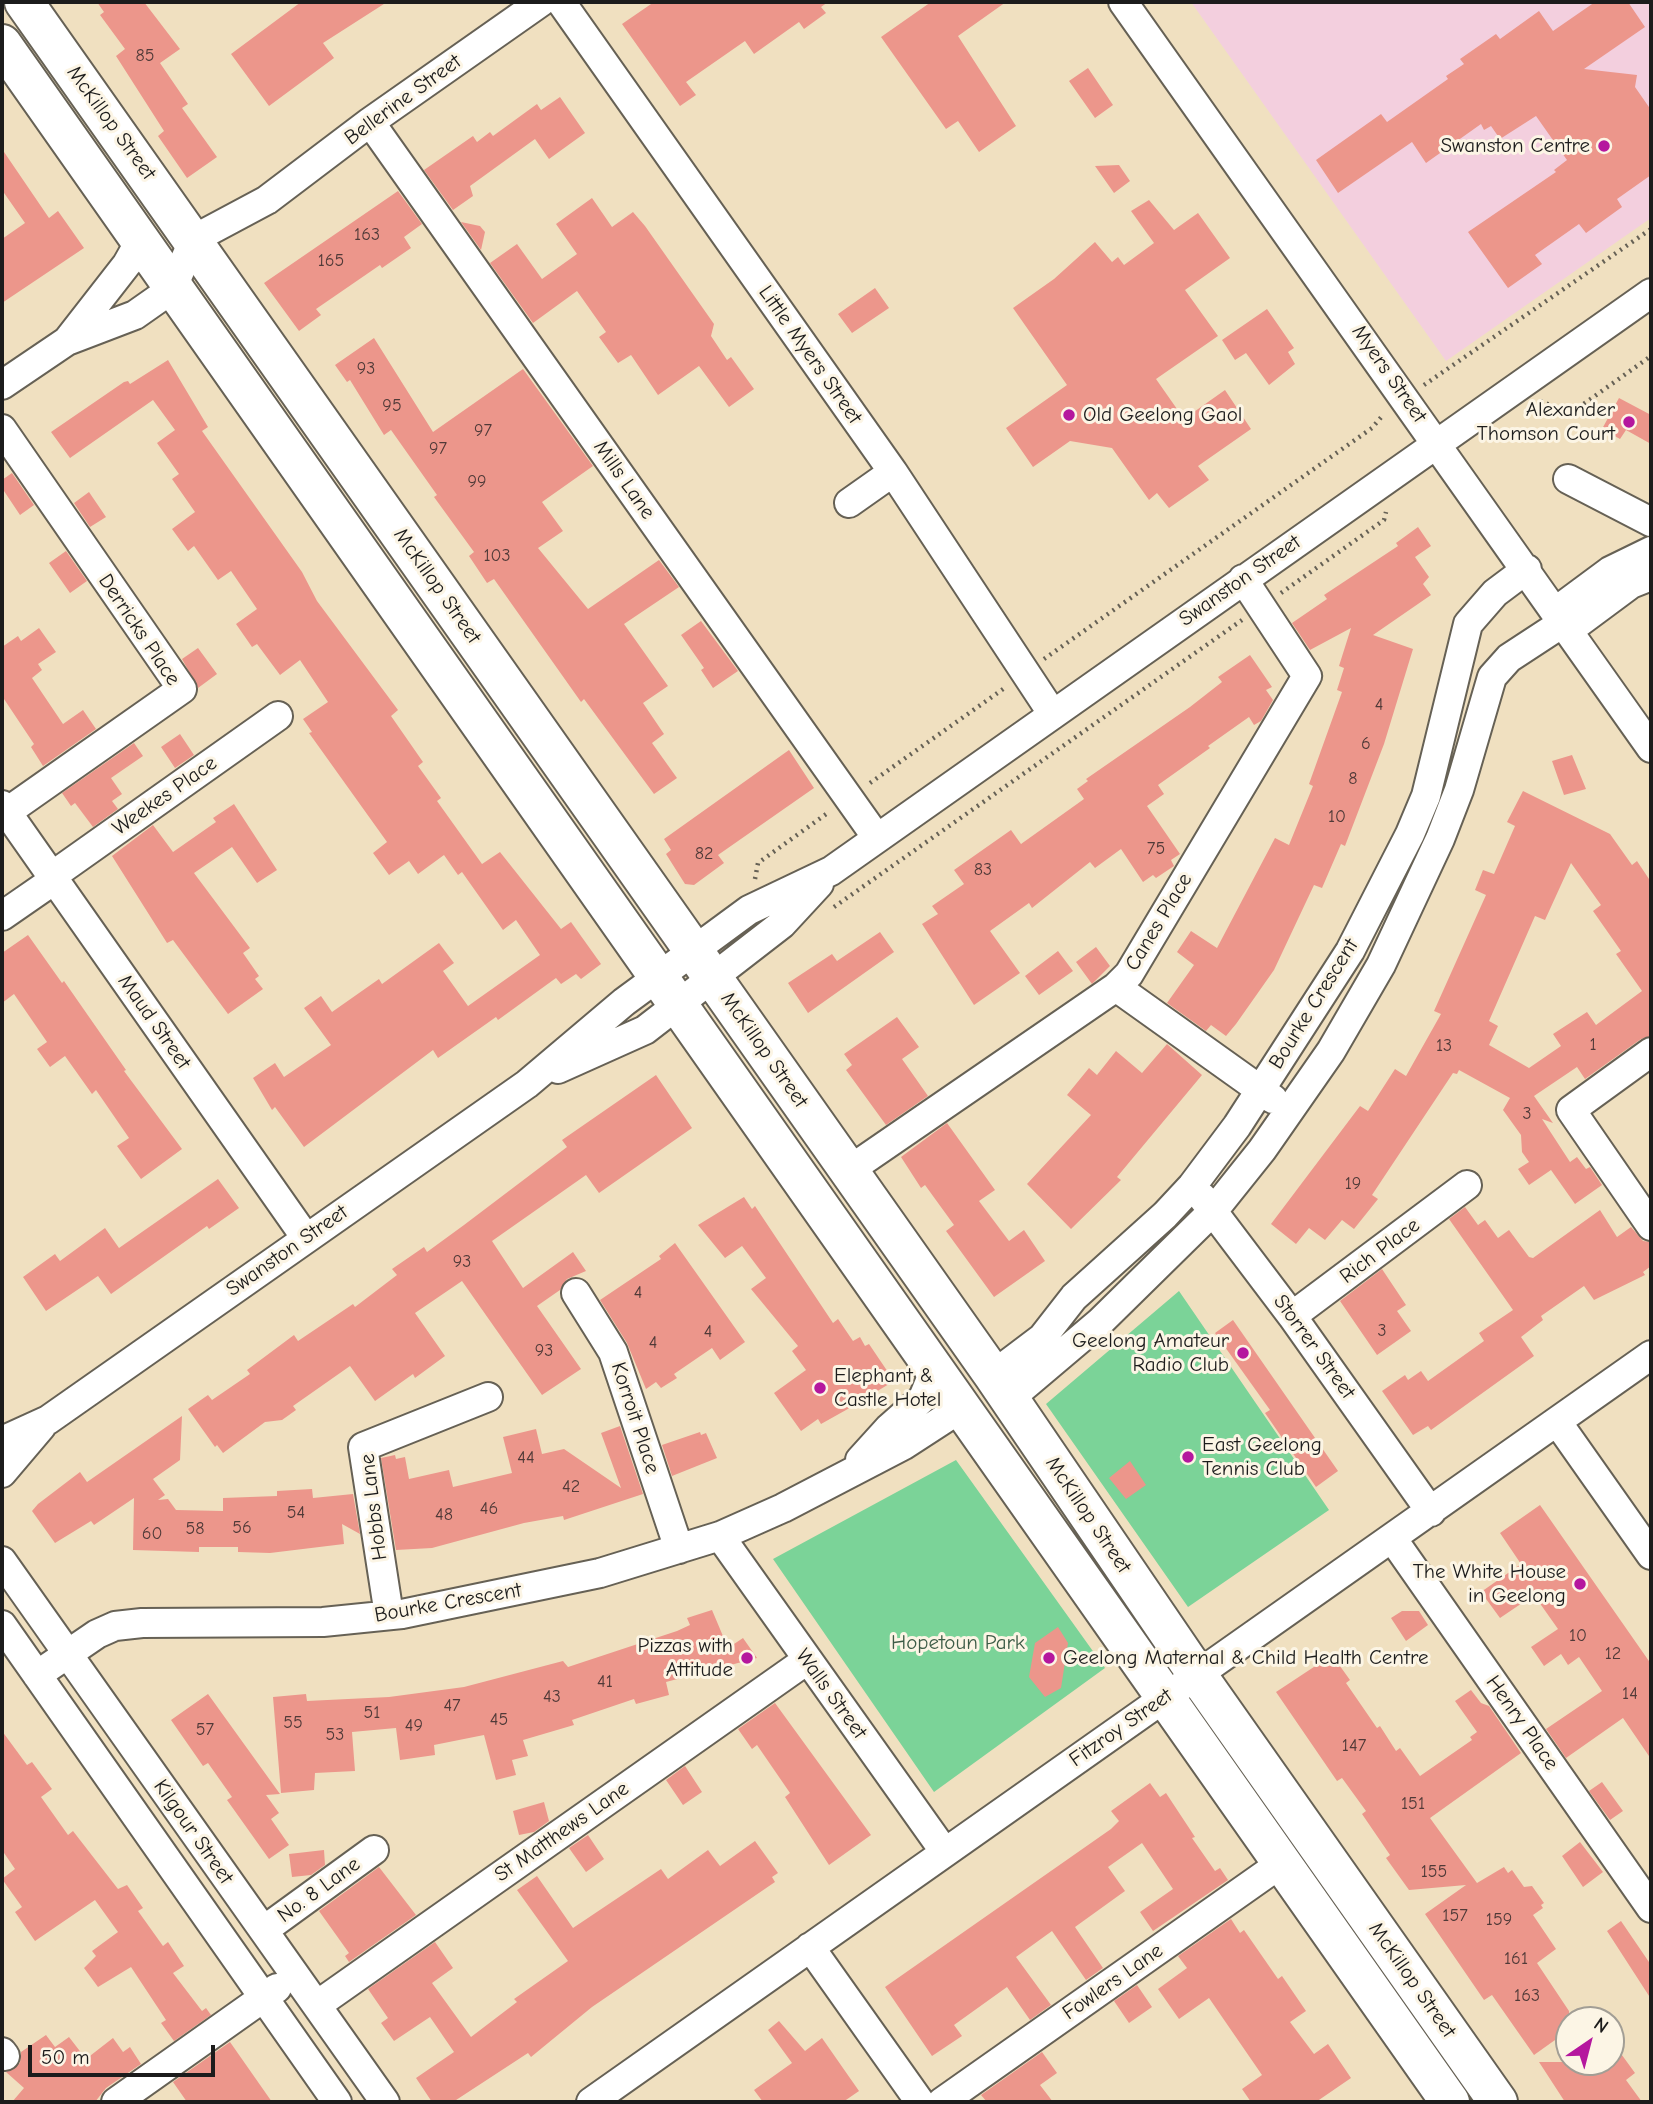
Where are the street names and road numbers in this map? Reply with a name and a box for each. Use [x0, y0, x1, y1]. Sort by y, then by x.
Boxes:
street label: Bellerine Street [340, 49, 466, 151]
street label: McKillop Street [61, 61, 161, 185]
street label: Little Myers Street [753, 281, 867, 429]
street label: Myers Street [1346, 320, 1432, 428]
street label: Mills Lane [588, 436, 660, 524]
street label: McKillop Street [388, 523, 486, 649]
street label: Swanston Street [1174, 530, 1306, 632]
street label: Derricks Place [92, 569, 186, 691]
street label: Weekes Place [108, 751, 222, 841]
street label: Canes Place [1120, 869, 1198, 975]
street label: Bourke Crescent [1264, 934, 1364, 1074]
street label: Maud Street [112, 970, 196, 1074]
street label: McKillop Street [715, 987, 813, 1113]
street label: Swanston Street [221, 1200, 353, 1302]
street label: Rich Place [1335, 1213, 1425, 1289]
street label: Storrer Street [1268, 1290, 1360, 1404]
street label: Korroit Place [605, 1359, 665, 1477]
street label: Hobbs Lane [355, 1452, 393, 1562]
street label: McKillop Street [1040, 1452, 1136, 1578]
street label: Bourke Crescent [373, 1578, 523, 1628]
street label: Walls Street [790, 1644, 872, 1744]
street label: Henry Place [1480, 1671, 1564, 1775]
street label: Fitzroy Street [1065, 1683, 1177, 1773]
street label: Kilgour Street [148, 1775, 238, 1889]
street label: St Matthews Lane [490, 1776, 634, 1888]
street label: No. 8 Lane [273, 1852, 365, 1928]
street label: McKillop Street [1363, 1917, 1461, 2043]
street label: Fowlers Lane [1058, 1938, 1168, 2026]

